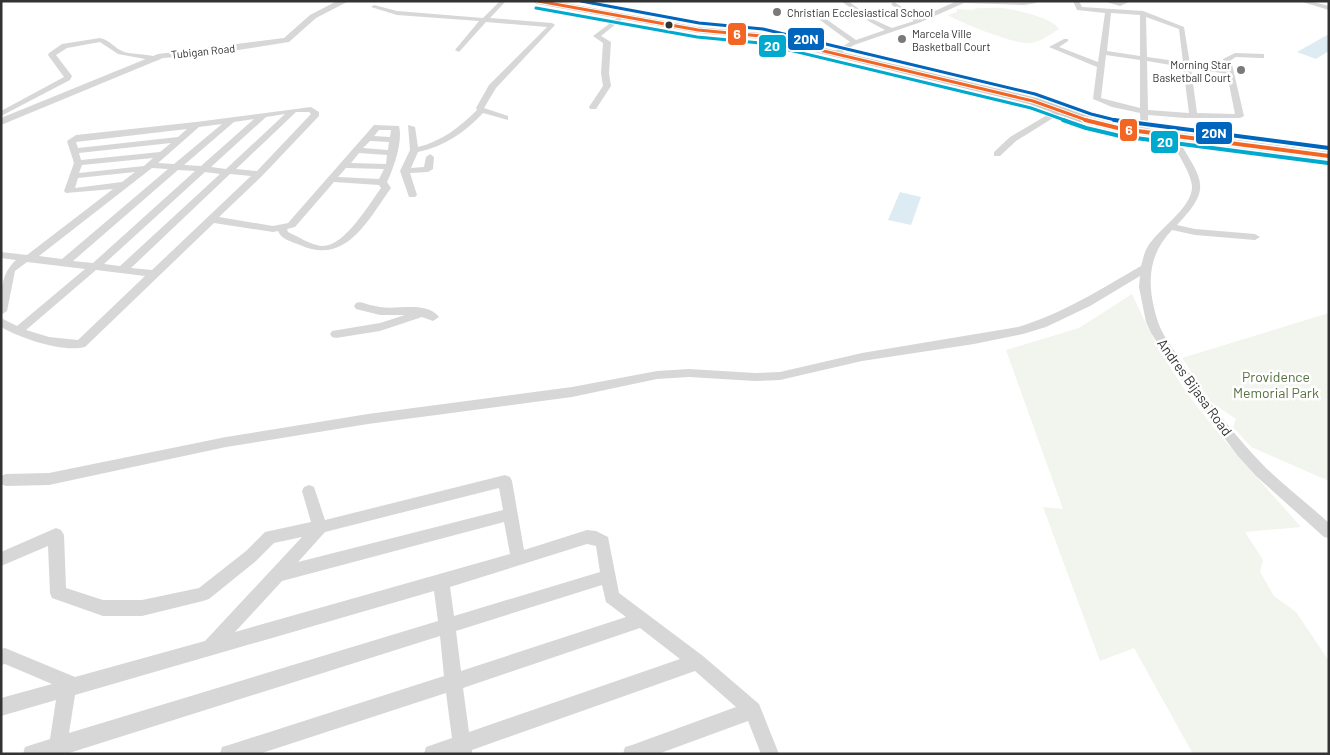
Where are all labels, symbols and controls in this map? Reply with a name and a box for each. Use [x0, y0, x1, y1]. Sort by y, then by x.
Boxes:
marker: Christian Ecclesiastical School [771, 6, 783, 18]
place label: Christian Ecclesiastical School [787, 6, 933, 19]
unlabelled marker [664, 20, 674, 30]
line badge: 6 [727, 22, 747, 46]
text: 6 [733, 25, 741, 42]
line badge: 20N [787, 27, 825, 51]
place label: Marcela Ville Basketball Court [912, 27, 990, 53]
text: 20N [793, 30, 819, 47]
marker: Marcela Ville Basketball Court [896, 33, 908, 45]
line badge: 20 [758, 34, 787, 58]
text: 20 [764, 37, 780, 54]
street label: Tubigan Road [170, 41, 236, 61]
place label: Morning Star Basketball Court [1153, 58, 1231, 84]
marker: Morning Star Basketball Court [1235, 64, 1247, 76]
line badge: 6 [1119, 118, 1138, 142]
text: 6 [1125, 121, 1133, 138]
line badge: 20N [1195, 121, 1233, 145]
text: 20N [1201, 124, 1227, 141]
line badge: 20 [1150, 130, 1179, 154]
text: 20 [1157, 133, 1173, 150]
street label: Andres Bijasa Road [1154, 335, 1236, 439]
park label: Providence Memorial Park [1233, 368, 1319, 401]

